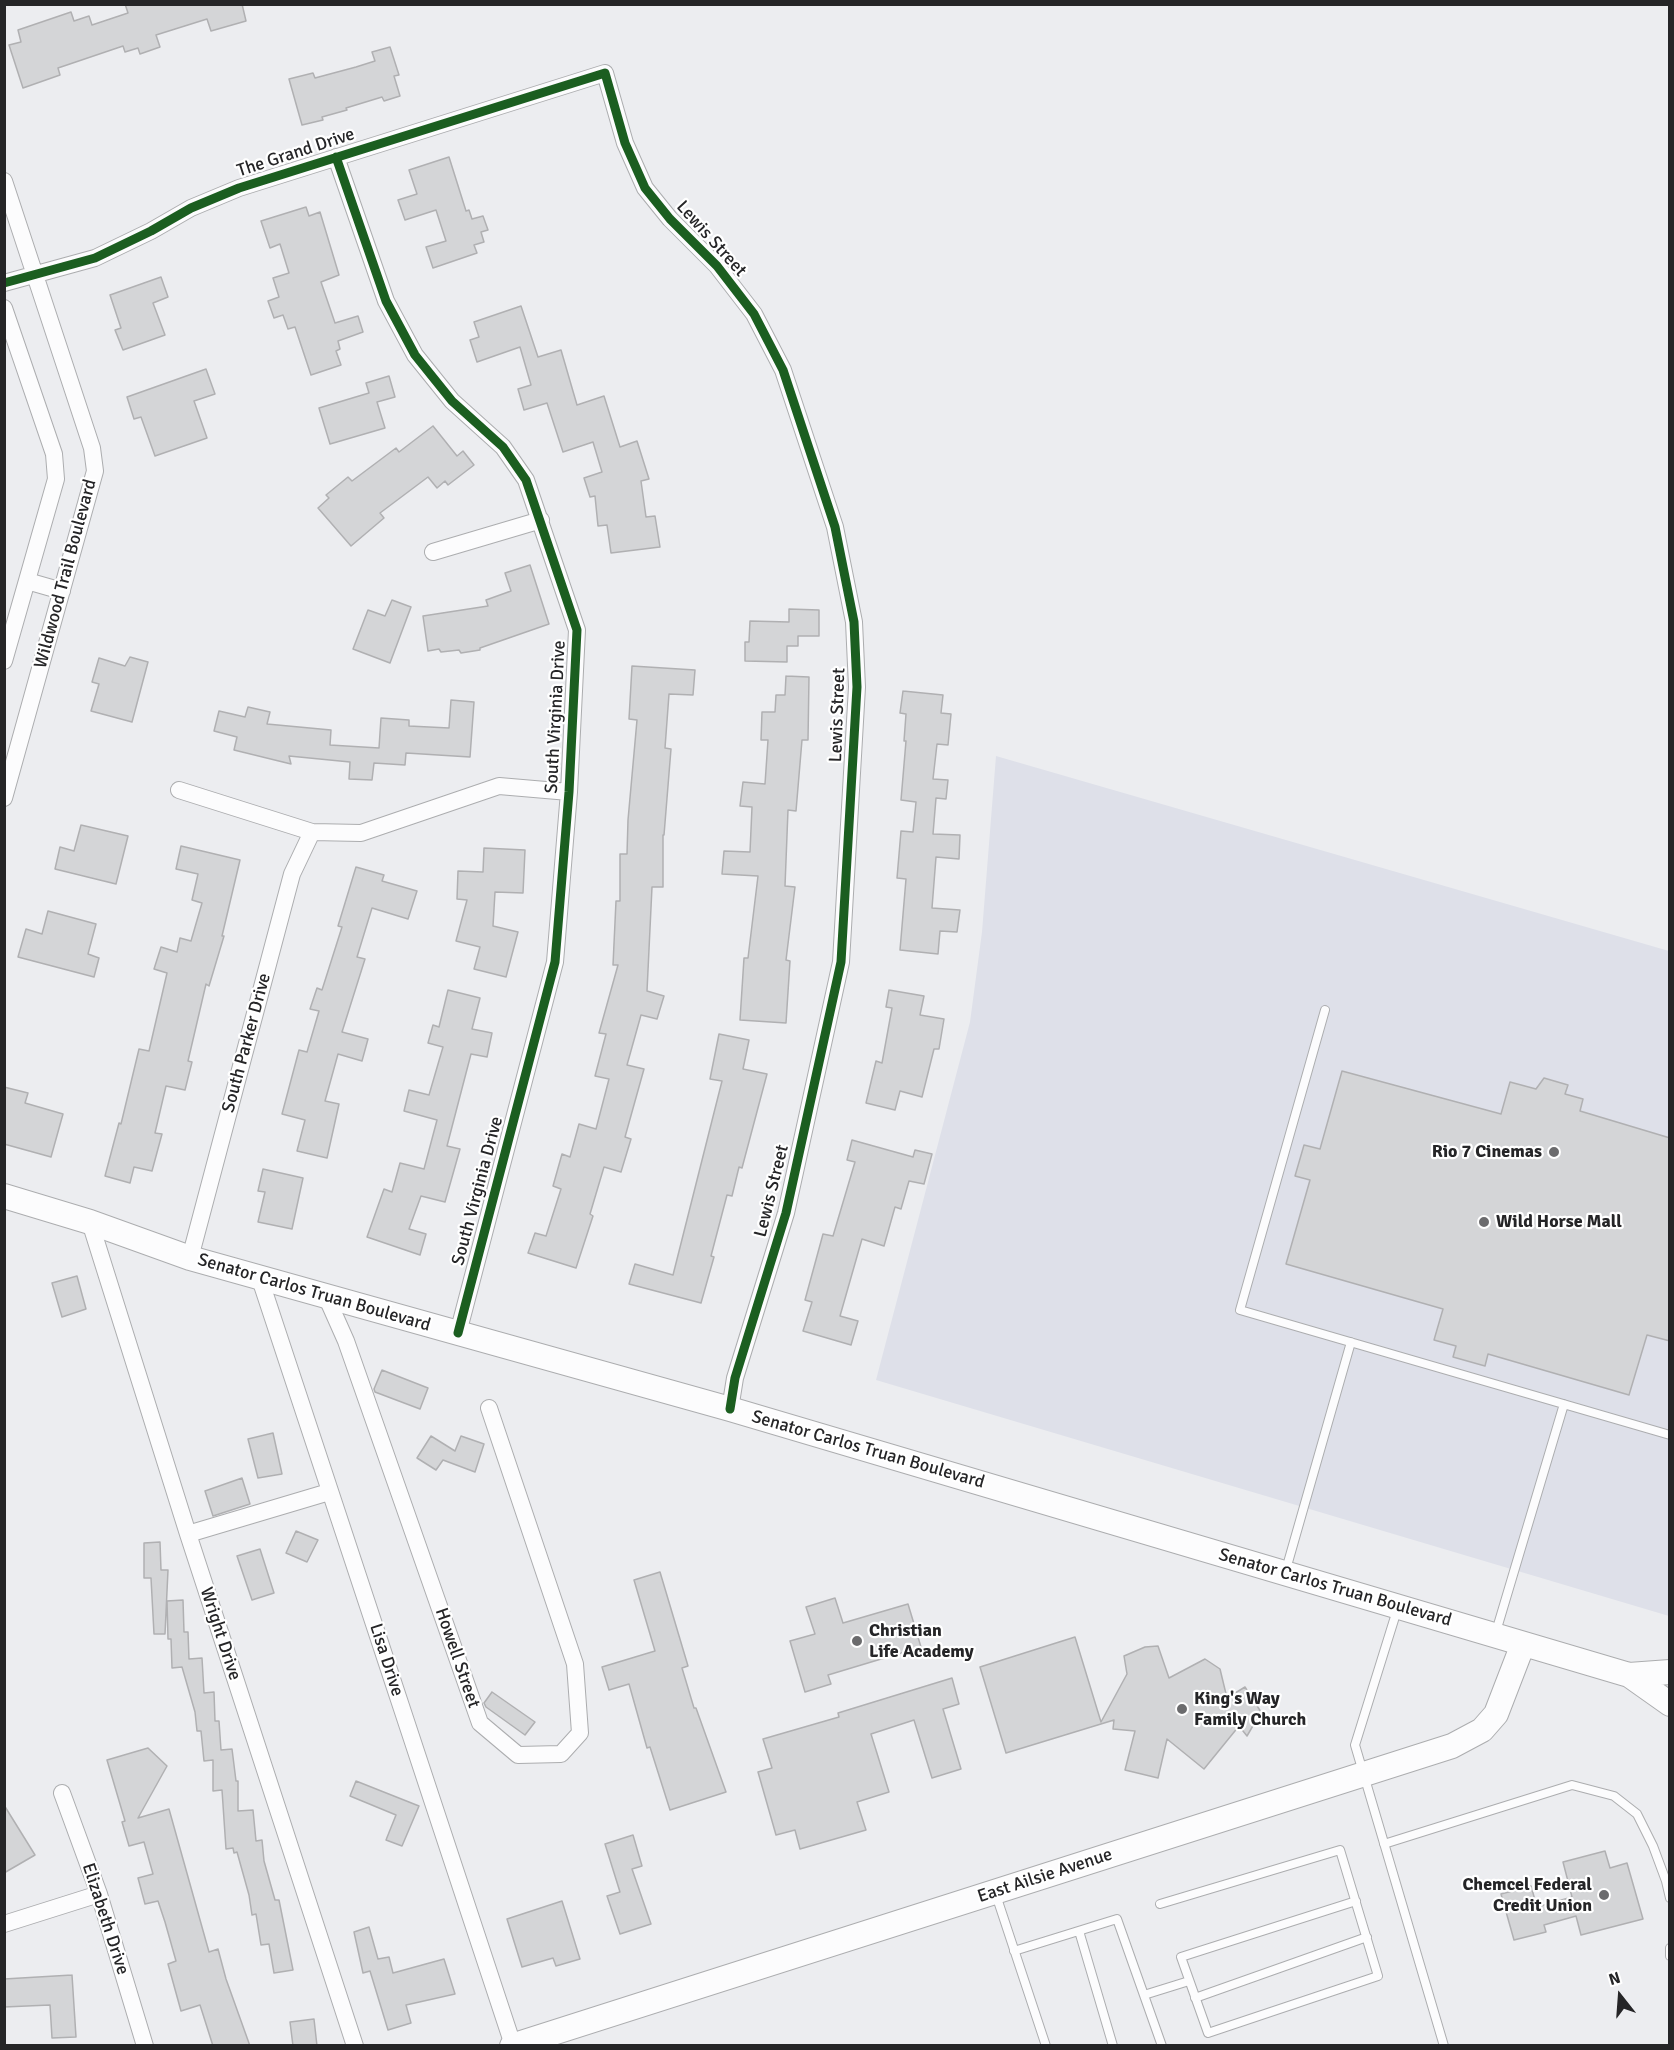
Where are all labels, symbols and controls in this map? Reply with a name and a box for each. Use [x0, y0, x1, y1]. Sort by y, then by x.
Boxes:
street label: The Grand Drive [234, 124, 358, 182]
street label: Lewis Street [671, 197, 751, 281]
street label: Wildwood Trail Boulevard [30, 477, 102, 671]
street label: South Virginia Drive [541, 640, 571, 794]
street label: Lewis Street [826, 667, 850, 763]
street label: South Parker Drive [218, 971, 276, 1115]
street label: South Virginia Drive [448, 1114, 508, 1268]
place label: Rio 7 Cinemas [1432, 1141, 1542, 1163]
street label: Lewis Street [750, 1143, 794, 1239]
marker: Rio 7 Cinemas [1547, 1145, 1561, 1159]
place label: Wild Horse Mall [1496, 1211, 1622, 1233]
marker: Wild Horse Mall [1477, 1215, 1491, 1229]
street label: Senator Carlos Truan Boulevard [195, 1249, 433, 1337]
street label: Senator Carlos Truan Boulevard [749, 1406, 987, 1494]
street label: Senator Carlos Truan Boulevard [1216, 1544, 1454, 1632]
street label: Wright Drive [195, 1585, 245, 1683]
street label: Howell Street [430, 1605, 484, 1711]
place label: Christian Life Academy [869, 1620, 974, 1662]
street label: Lisa Drive [364, 1621, 408, 1699]
marker: Christian Life Academy [850, 1634, 864, 1648]
place label: King's Way Family Church [1194, 1688, 1306, 1730]
marker: King's Way Family Church [1175, 1702, 1189, 1716]
street label: East Ailsie Avenue [975, 1844, 1115, 1908]
street label: Elizabeth Drive [77, 1860, 133, 1978]
place label: Chemcel Federal Credit Union [1462, 1874, 1592, 1916]
marker: Chemcel Federal Credit Union [1597, 1888, 1611, 1902]
north arrow [1590, 1966, 1650, 2026]
text: N [1606, 1968, 1623, 1990]

